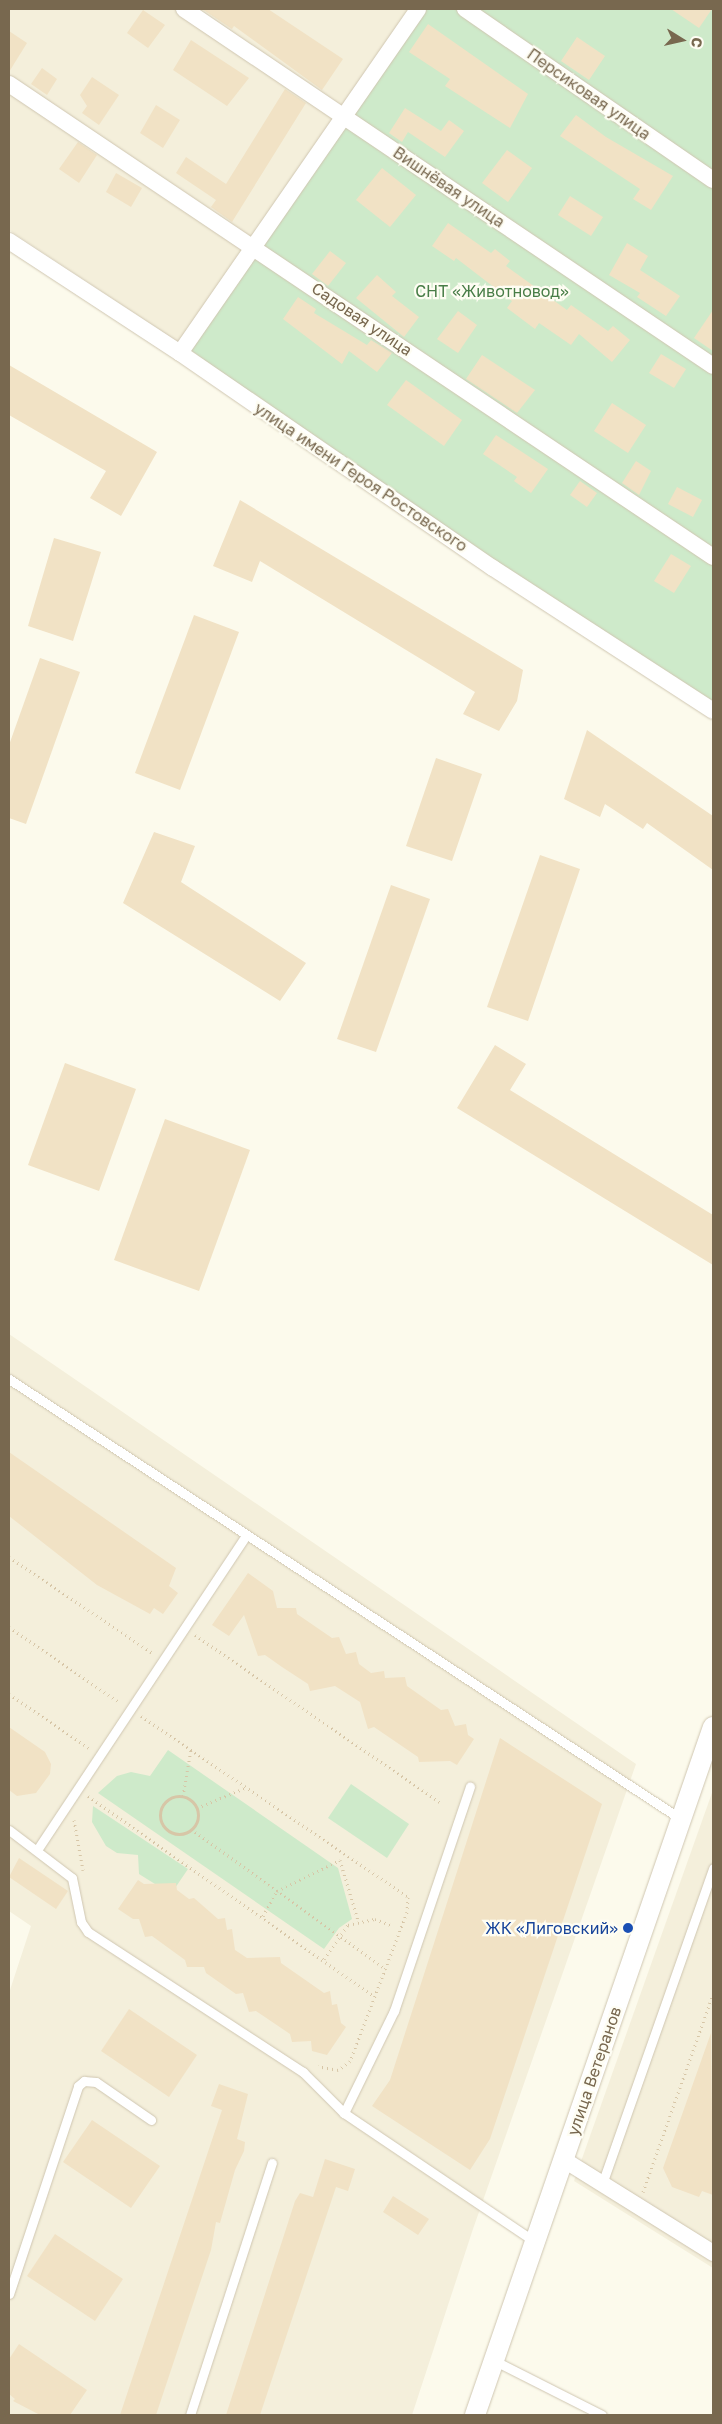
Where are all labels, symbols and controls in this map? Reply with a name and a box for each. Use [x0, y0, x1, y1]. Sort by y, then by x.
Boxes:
north arrow [657, 15, 707, 65]
text: С [688, 36, 707, 49]
street label: Персиковая улица [524, 44, 654, 144]
street label: Вишнёвая улица [390, 143, 508, 231]
street label: Садовая улица [308, 278, 416, 360]
park label: СНТ «Животновод» [415, 281, 569, 301]
street label: улица имени Героя Ростовского [251, 398, 471, 556]
place label: ЖК «Лиговский» [485, 1918, 618, 1938]
marker: ЖК «Лиговский» [622, 1922, 634, 1934]
street label: улица Ветеранов [563, 2004, 625, 2138]

